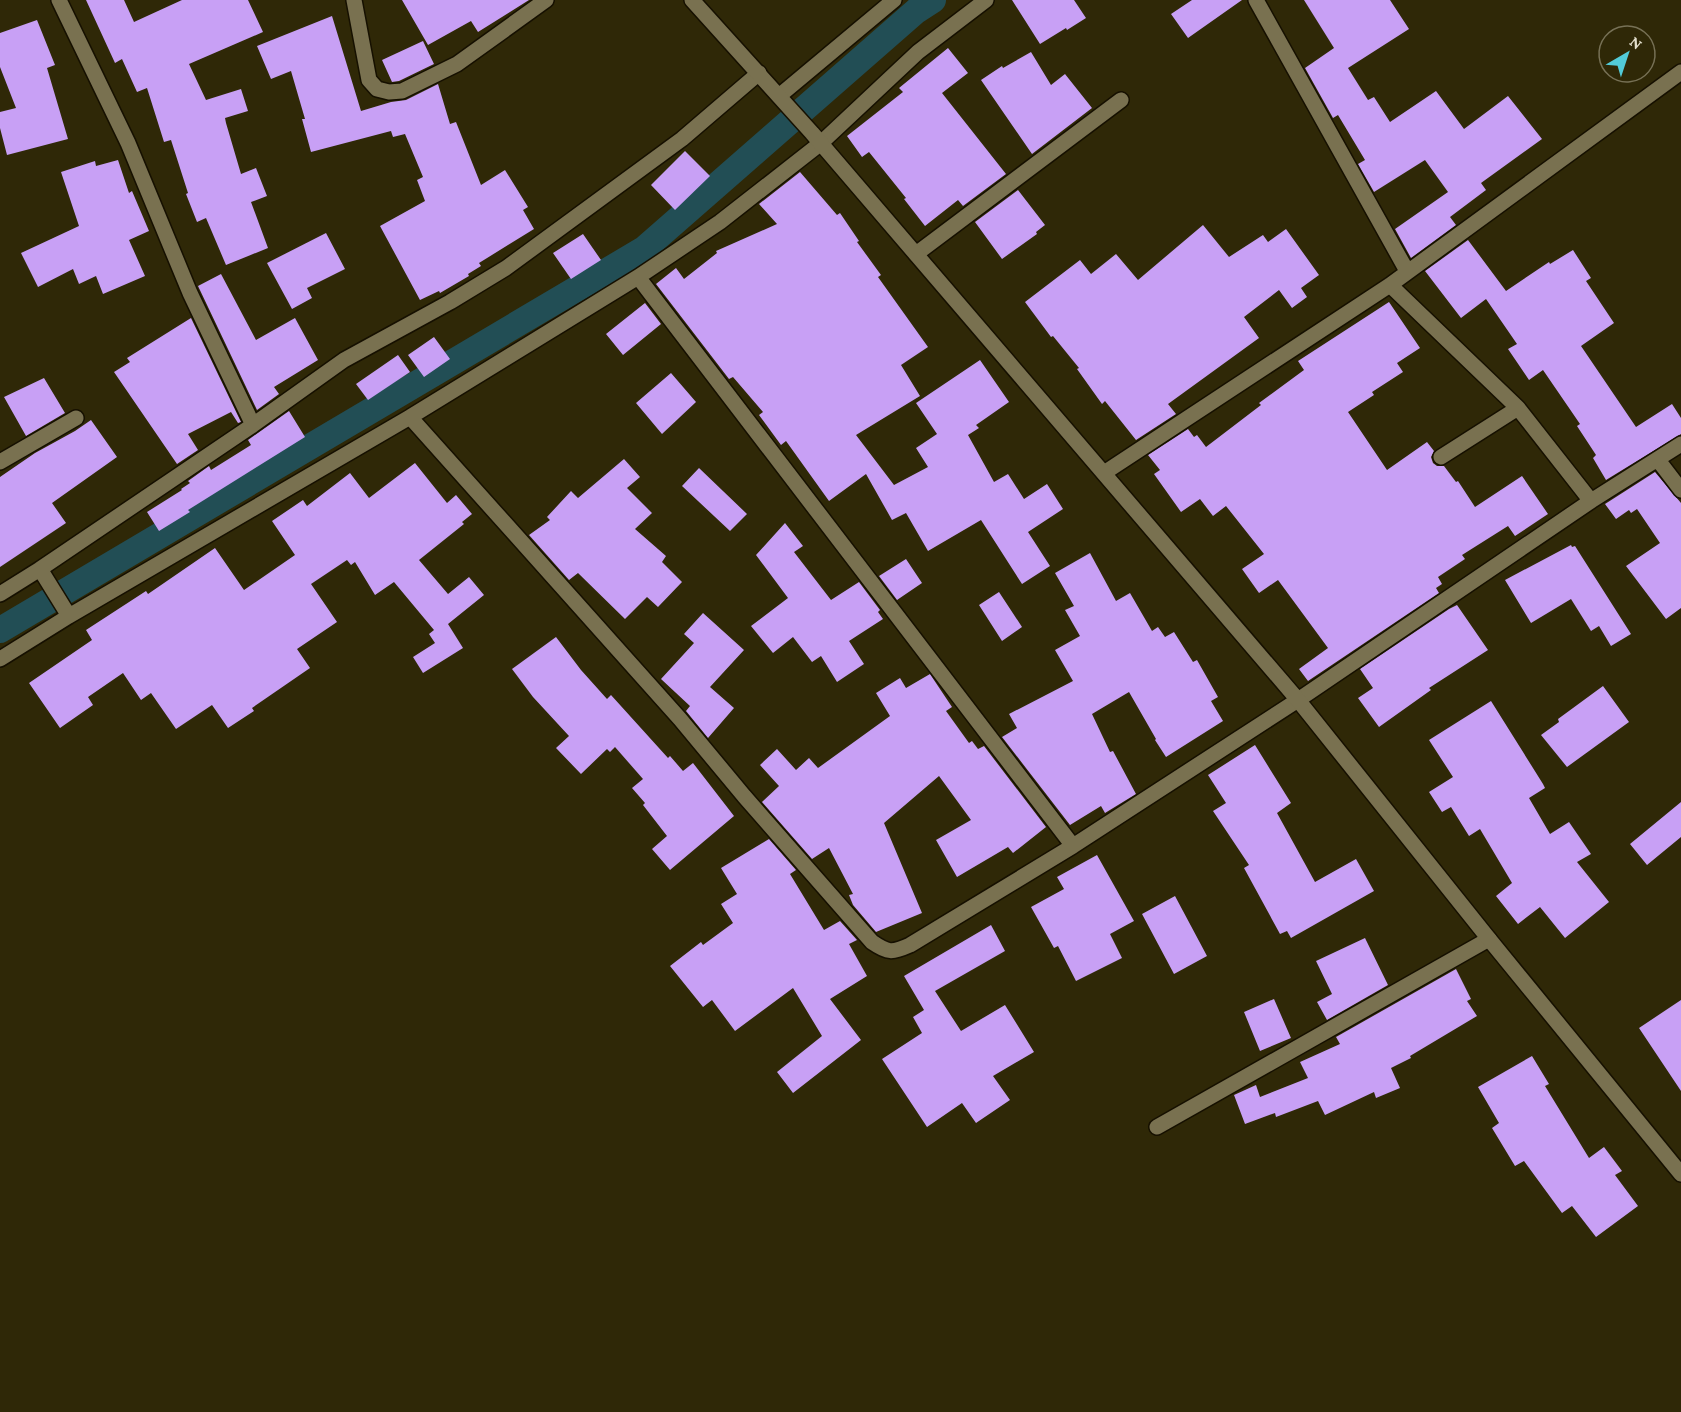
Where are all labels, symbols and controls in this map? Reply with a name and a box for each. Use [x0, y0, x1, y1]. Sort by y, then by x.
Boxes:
north arrow [1597, 24, 1657, 84]
text: N [1627, 33, 1646, 53]

